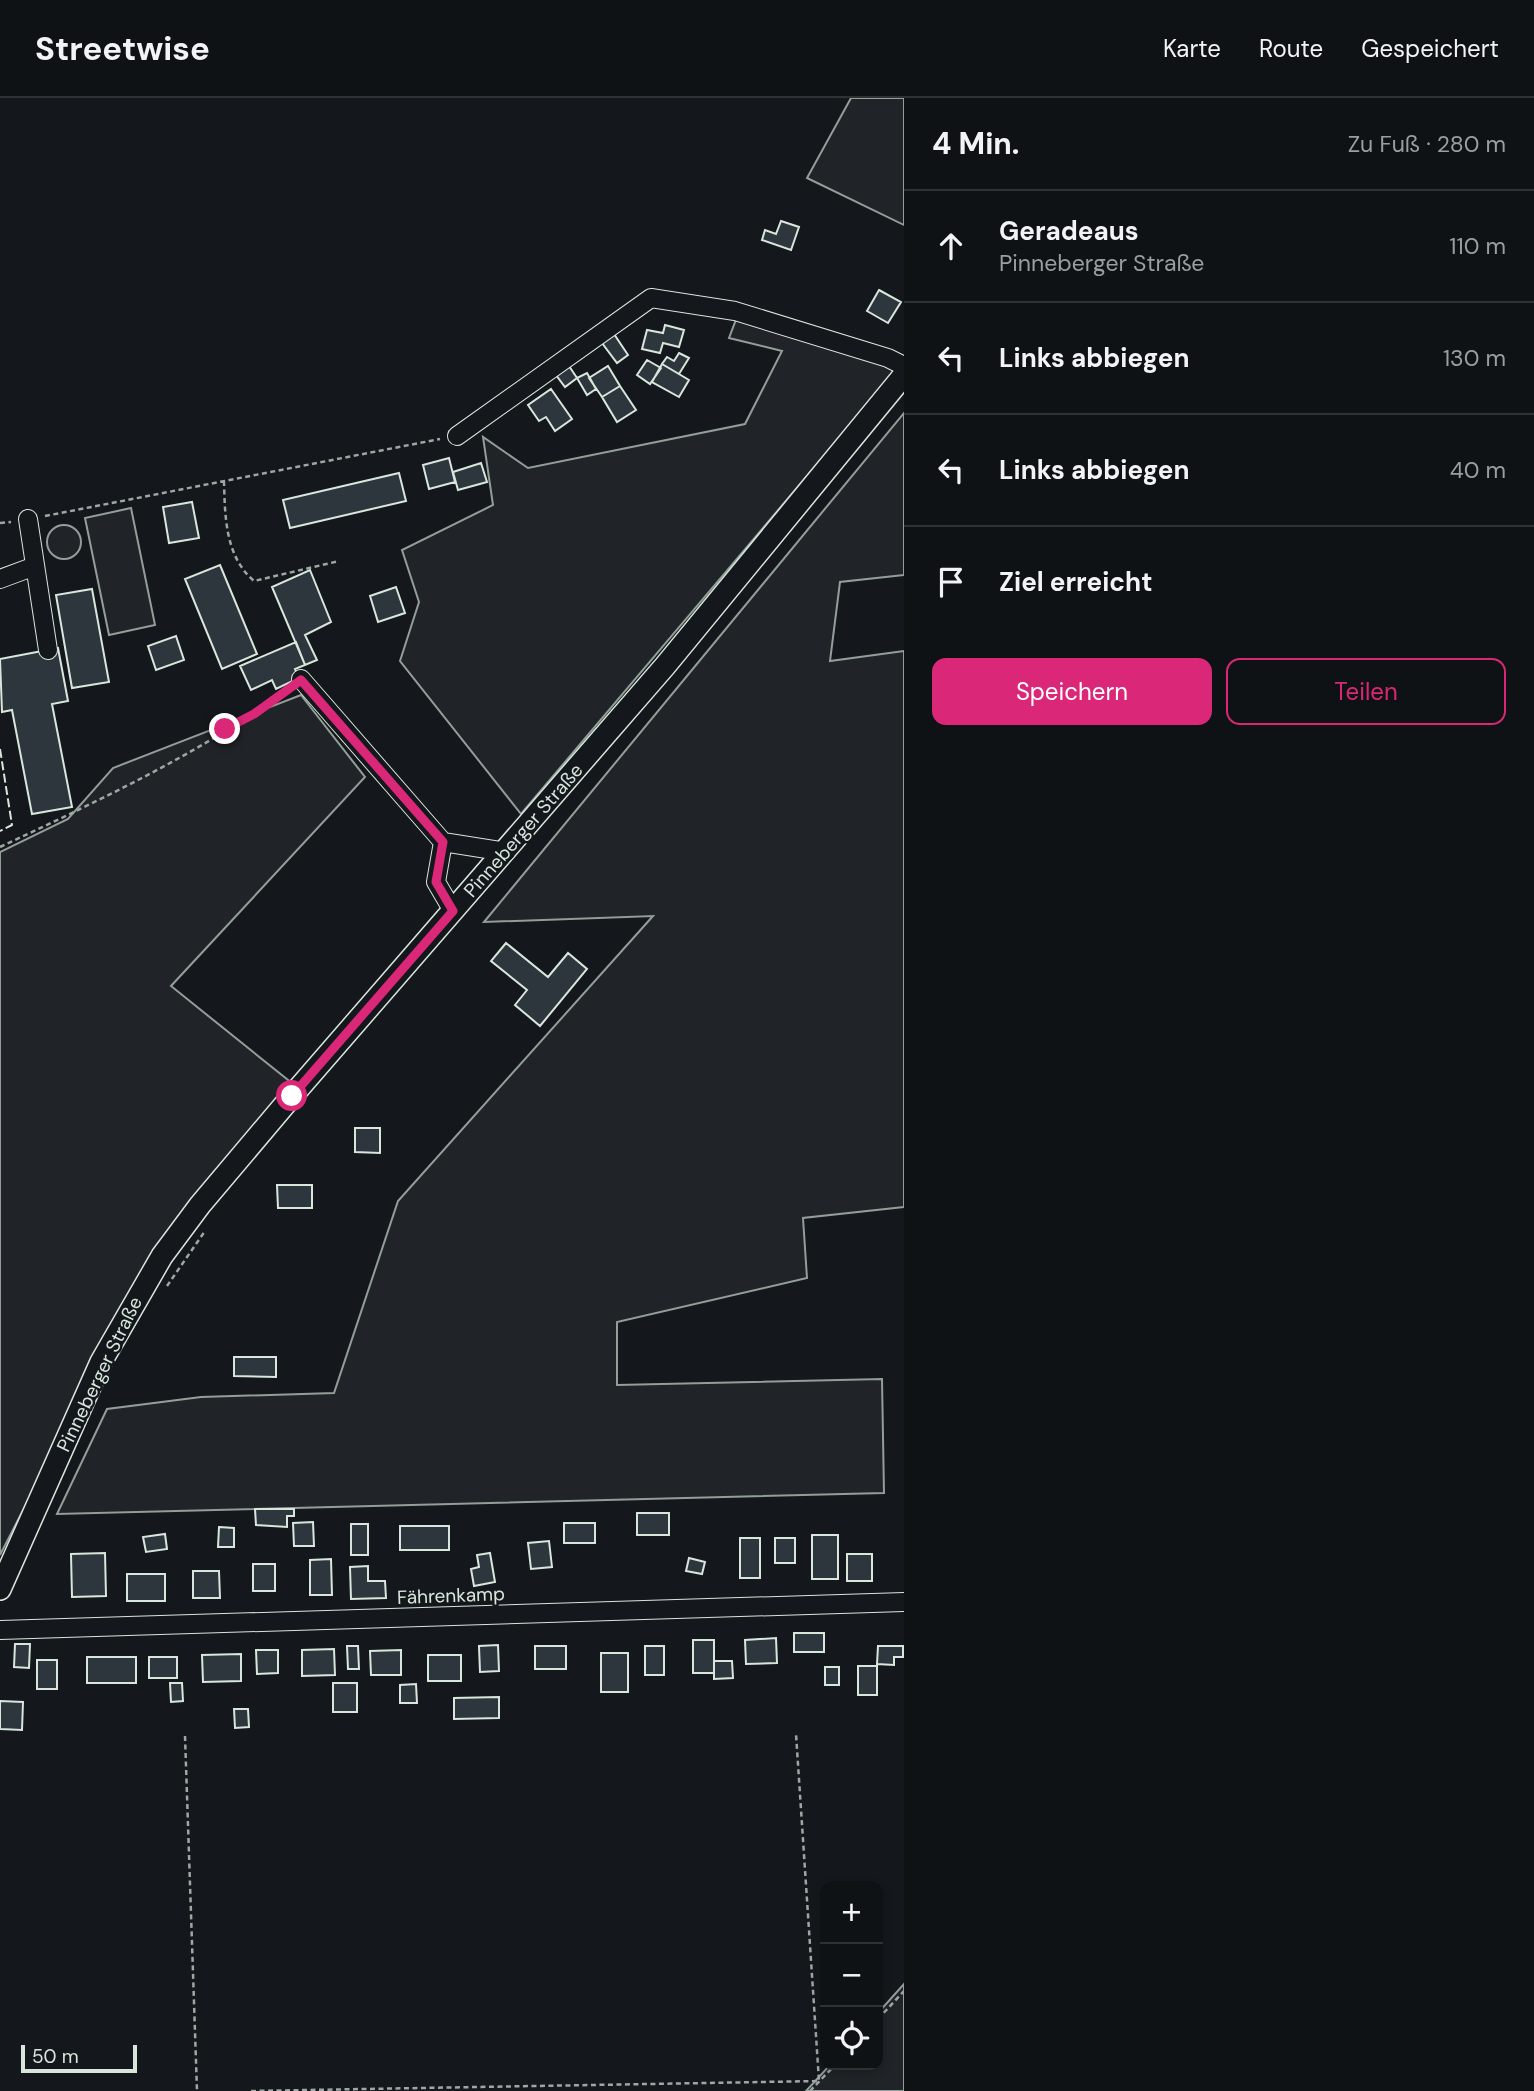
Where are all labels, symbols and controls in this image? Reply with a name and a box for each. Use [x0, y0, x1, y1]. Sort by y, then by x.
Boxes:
text: Streetwise [35, 27, 210, 70]
text: Karte [1163, 33, 1221, 64]
text: Route [1259, 33, 1323, 64]
text: Gespeichert [1361, 33, 1499, 64]
text: 4 Min. [932, 124, 1019, 163]
text: Zu Fuß · 280 m [1348, 129, 1506, 159]
text: Geradeaus [999, 214, 1139, 248]
icon: ahead [932, 227, 970, 265]
text: 110 m [1449, 231, 1506, 261]
text: Pinneberger Straße [999, 248, 1204, 278]
icon: left [932, 339, 970, 377]
text: Links abbiegen [999, 341, 1189, 375]
text: 130 m [1443, 343, 1506, 373]
icon: left [932, 451, 970, 489]
text: Links abbiegen [999, 453, 1189, 487]
text: 40 m [1450, 455, 1506, 485]
icon: arrive [932, 563, 970, 601]
text: Ziel erreicht [999, 565, 1152, 599]
button: Speichern [932, 658, 1212, 725]
button: Teilen [1226, 658, 1506, 725]
route end [209, 713, 240, 744]
street label: Pinneberger Straße [458, 758, 588, 903]
route start [276, 1080, 307, 1111]
street label: Pinneberger Straße [51, 1292, 148, 1456]
street label: Fährenkamp [397, 1581, 505, 1610]
map controls [820, 1881, 883, 2070]
button: + [820, 1881, 883, 1944]
button: − [820, 1944, 883, 2007]
button: locate [820, 2007, 883, 2070]
scale bar [21, 2042, 136, 2074]
text: 50 m [32, 2044, 79, 2069]

